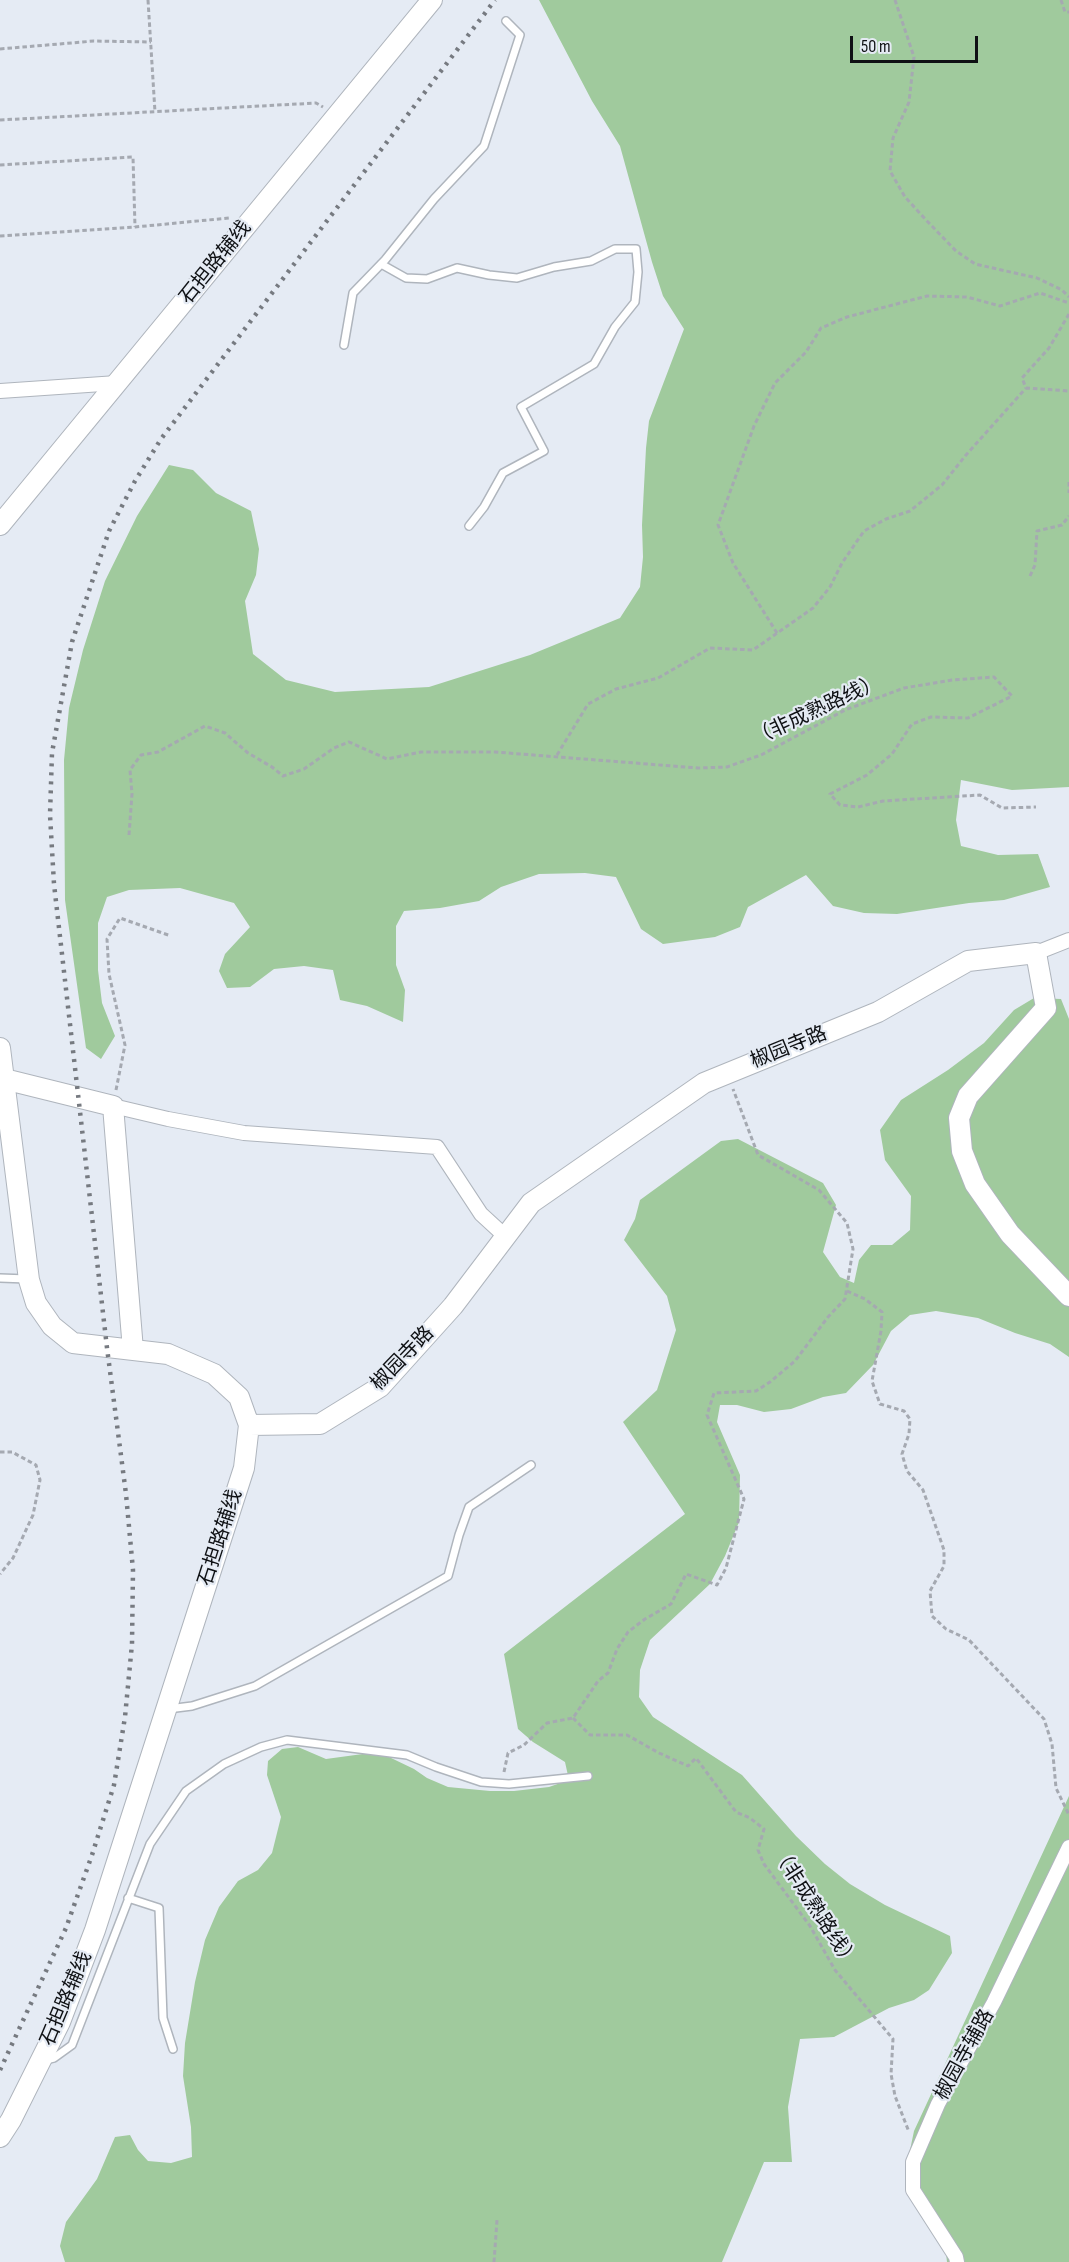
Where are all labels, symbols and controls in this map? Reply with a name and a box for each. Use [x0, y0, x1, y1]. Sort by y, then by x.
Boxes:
scale bar [853, 24, 980, 62]
text: 50 m [861, 36, 891, 57]
street label: 石担路辅线 [175, 217, 257, 309]
street label: （非成熟路线） [748, 671, 886, 751]
street label: 椒园寺路 [747, 1022, 831, 1074]
street label: 椒园寺路 [367, 1322, 439, 1396]
street label: 石担路辅线 [194, 1487, 248, 1589]
street label: （非成熟路线） [766, 1843, 862, 1973]
street label: 石担路辅线 [36, 1948, 98, 2050]
street label: 椒园寺辅路 [930, 2005, 1000, 2105]

